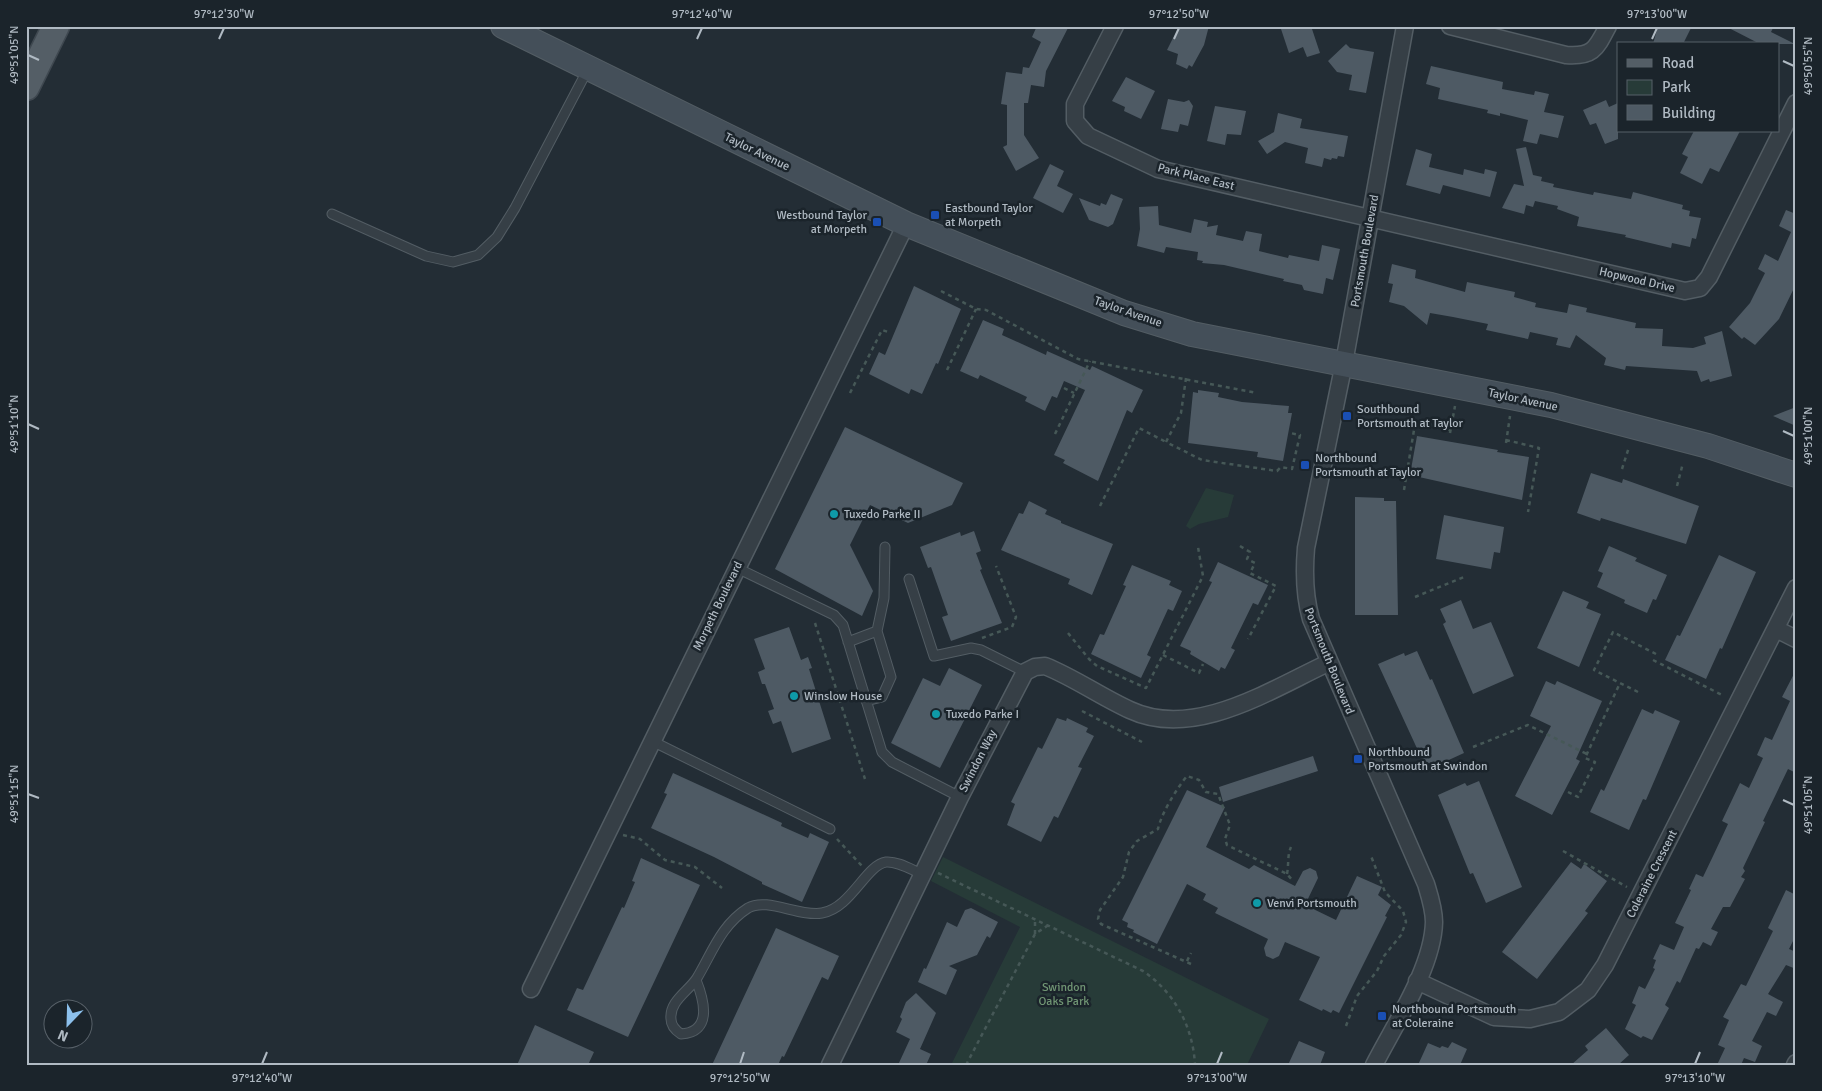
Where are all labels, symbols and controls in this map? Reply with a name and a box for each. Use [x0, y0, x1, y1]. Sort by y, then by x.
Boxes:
text: 97°12'30"W [194, 7, 254, 22]
text: 97°12'40"W [672, 7, 732, 22]
text: 97°12'50"W [1149, 7, 1209, 22]
text: 97°13'00"W [1627, 7, 1687, 22]
text: 49°51'05"N [7, 26, 22, 84]
text: 49°50'55"N [1801, 37, 1816, 95]
legend [1617, 42, 1780, 132]
text: Road [1662, 54, 1694, 72]
text: Park [1662, 78, 1691, 96]
text: Building [1662, 104, 1716, 122]
street label: Taylor Avenue [722, 130, 792, 174]
street label: Park Place East [1156, 160, 1236, 194]
street label: Portsmouth Boulevard [1348, 194, 1382, 308]
place label: Eastbound Taylor at Morpeth [945, 201, 1033, 230]
place label: Westbound Taylor at Morpeth [777, 208, 868, 237]
marker: Eastbound Taylor at Morpeth [929, 209, 941, 221]
marker: Westbound Taylor at Morpeth [871, 216, 883, 228]
street label: Hopwood Drive [1598, 264, 1676, 296]
street label: Taylor Avenue [1092, 293, 1164, 331]
street label: Taylor Avenue [1487, 385, 1559, 415]
text: 49°51'10"N [7, 395, 22, 453]
place label: Southbound Portsmouth at Taylor [1357, 402, 1464, 431]
text: 49°51'00"N [1801, 407, 1816, 465]
marker: Southbound Portsmouth at Taylor [1341, 410, 1353, 422]
place label: Northbound Portsmouth at Taylor [1315, 451, 1422, 480]
marker: Northbound Portsmouth at Taylor [1299, 459, 1311, 471]
place label: Tuxedo Parke II [844, 507, 921, 522]
marker: Tuxedo Parke II [828, 508, 840, 520]
street label: Morpeth Boulevard [690, 559, 746, 653]
street label: Portsmouth Boulevard [1301, 605, 1357, 717]
place label: Winslow House [804, 689, 882, 704]
marker: Winslow House [788, 690, 800, 702]
place label: Tuxedo Parke I [946, 707, 1019, 722]
marker: Tuxedo Parke I [930, 708, 942, 720]
street label: Swindon Way [956, 727, 1000, 795]
place label: Northbound Portsmouth at Swindon [1368, 745, 1488, 774]
marker: Northbound Portsmouth at Swindon [1352, 753, 1364, 765]
text: 49°51'15"N [7, 765, 22, 823]
text: 49°51'05"N [1801, 776, 1816, 834]
street label: Coleraine Crescent [1623, 827, 1681, 921]
place label: Venvi Portsmouth [1267, 896, 1357, 911]
marker: Venvi Portsmouth [1251, 897, 1263, 909]
park label: Swindon Oaks Park [1039, 980, 1089, 1009]
north arrow [42, 998, 92, 1048]
place label: Northbound Portsmouth at Coleraine [1392, 1002, 1516, 1031]
marker: Northbound Portsmouth at Coleraine [1376, 1010, 1388, 1022]
text: N [55, 1026, 71, 1045]
text: 97°12'40"W [232, 1071, 292, 1086]
text: 97°12'50"W [710, 1071, 770, 1086]
text: 97°13'00"W [1187, 1071, 1247, 1086]
text: 97°13'10"W [1665, 1071, 1725, 1086]

